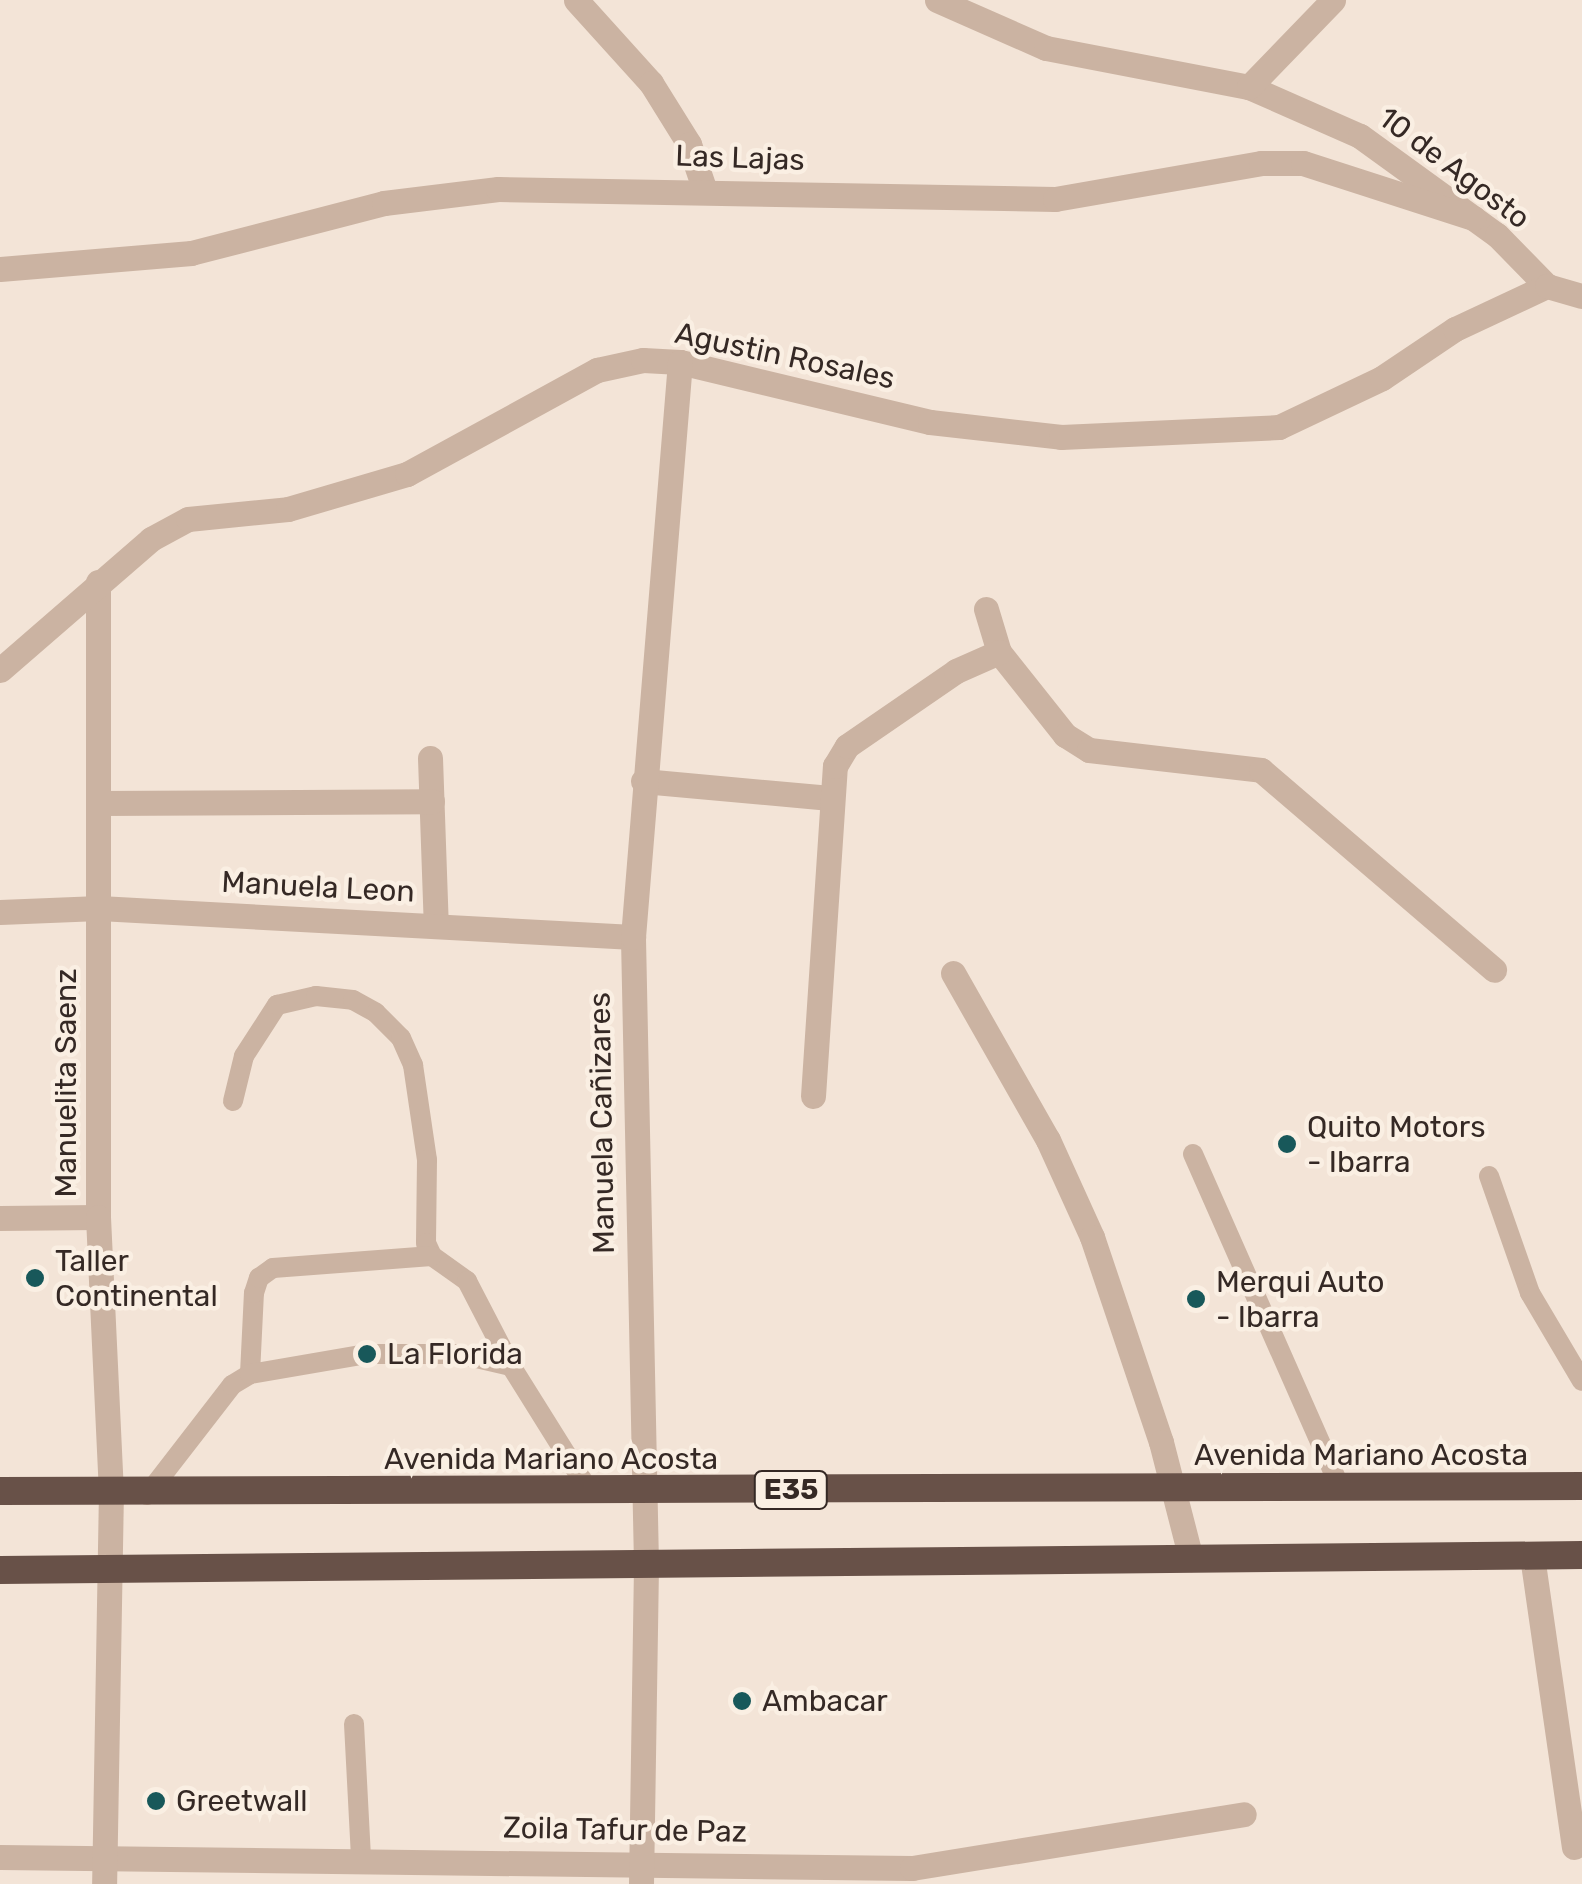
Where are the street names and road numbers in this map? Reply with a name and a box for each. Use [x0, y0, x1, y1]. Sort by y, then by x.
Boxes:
street label: 10 de Agosto [1371, 99, 1537, 237]
street label: Las Lajas [675, 138, 805, 178]
street label: Agustin Rosales [672, 315, 898, 397]
street label: Manuela Leon [220, 864, 416, 910]
street label: Manuelita Saenz [48, 968, 84, 1198]
street label: Manuela Cañizares [582, 992, 622, 1254]
street label: Avenida Mariano Acosta [1194, 1437, 1528, 1473]
street label: Avenida Mariano Acosta [384, 1441, 718, 1477]
road number: E35 [754, 1467, 828, 1513]
street label: Zoila Tafur de Paz [502, 1810, 748, 1850]

